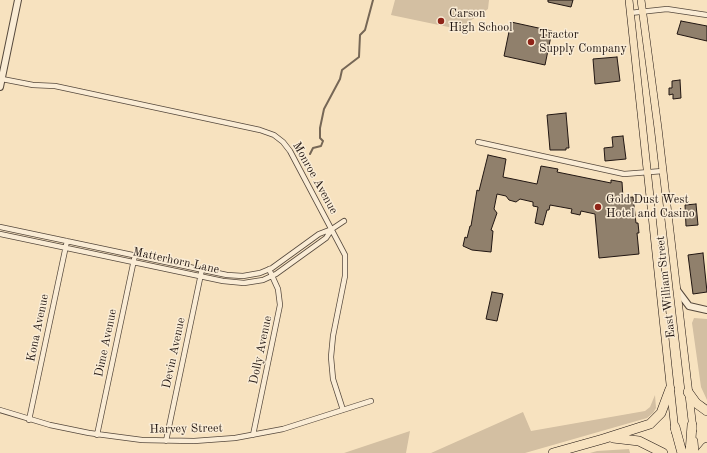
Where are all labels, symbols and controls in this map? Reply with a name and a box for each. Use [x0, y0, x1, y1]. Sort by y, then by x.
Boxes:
place label: Carson High School [449, 7, 512, 35]
marker: Carson High School [436, 16, 446, 26]
place label: Tractor Supply Company [539, 28, 627, 56]
marker: Tractor Supply Company [526, 37, 536, 47]
street label: Monroe Avenue [289, 139, 341, 217]
place label: Gold Dust West Hotel and Casino [606, 193, 695, 221]
marker: Gold Dust West Hotel and Casino [593, 202, 603, 212]
street label: East William Street [653, 235, 679, 339]
street label: Matterhorn Lane [131, 245, 221, 277]
street label: Kona Avenue [24, 293, 52, 363]
street label: Dime Avenue [92, 308, 120, 378]
street label: Dolly Avenue [247, 314, 275, 386]
street label: Devin Avenue [159, 316, 189, 390]
street label: Harvey Street [149, 421, 223, 437]

